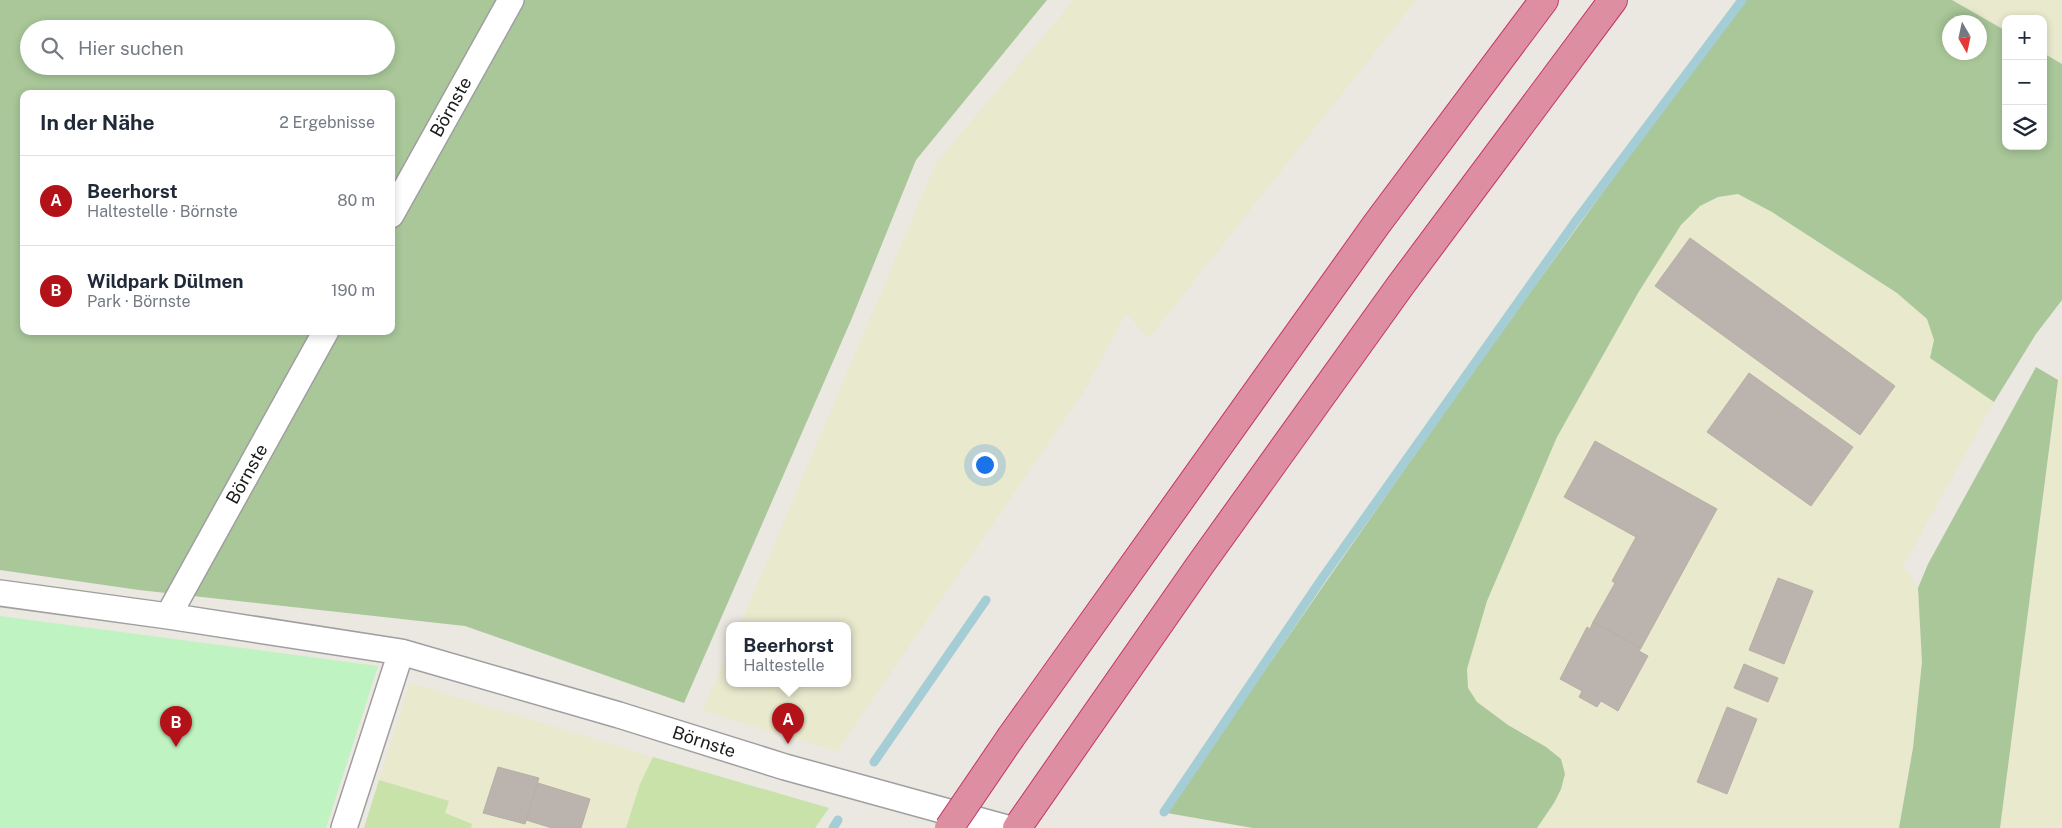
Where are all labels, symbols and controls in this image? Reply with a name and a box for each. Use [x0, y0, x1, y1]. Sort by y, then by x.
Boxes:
north arrow [1942, 15, 1987, 60]
map controls [2002, 15, 2047, 150]
button: + [2002, 15, 2047, 60]
search box [20, 20, 395, 75]
icon: search [38, 34, 66, 62]
text: Hier suchen [78, 37, 184, 59]
button: − [2002, 60, 2047, 105]
street label: Börnste [425, 73, 476, 140]
button: layers [2002, 105, 2047, 150]
text: In der Nähe [40, 110, 155, 135]
text: 2 Ergebnisse [279, 113, 375, 132]
text: Beerhorst [87, 180, 178, 202]
text: A [50, 191, 62, 210]
text: 80 m [337, 191, 375, 210]
text: Haltestelle · Börnste [87, 202, 238, 221]
text: Wildpark Dülmen [87, 270, 244, 292]
text: B [51, 281, 61, 300]
text: 190 m [331, 281, 375, 300]
text: Park · Börnste [87, 292, 191, 311]
street label: Börnste [221, 440, 272, 507]
your location [972, 452, 998, 478]
popup [726, 622, 851, 687]
text: Beerhorst [743, 634, 834, 656]
text: Haltestelle [743, 656, 825, 675]
pin: A [772, 703, 804, 744]
pin: B [160, 706, 192, 747]
street label: Börnste [670, 721, 739, 762]

